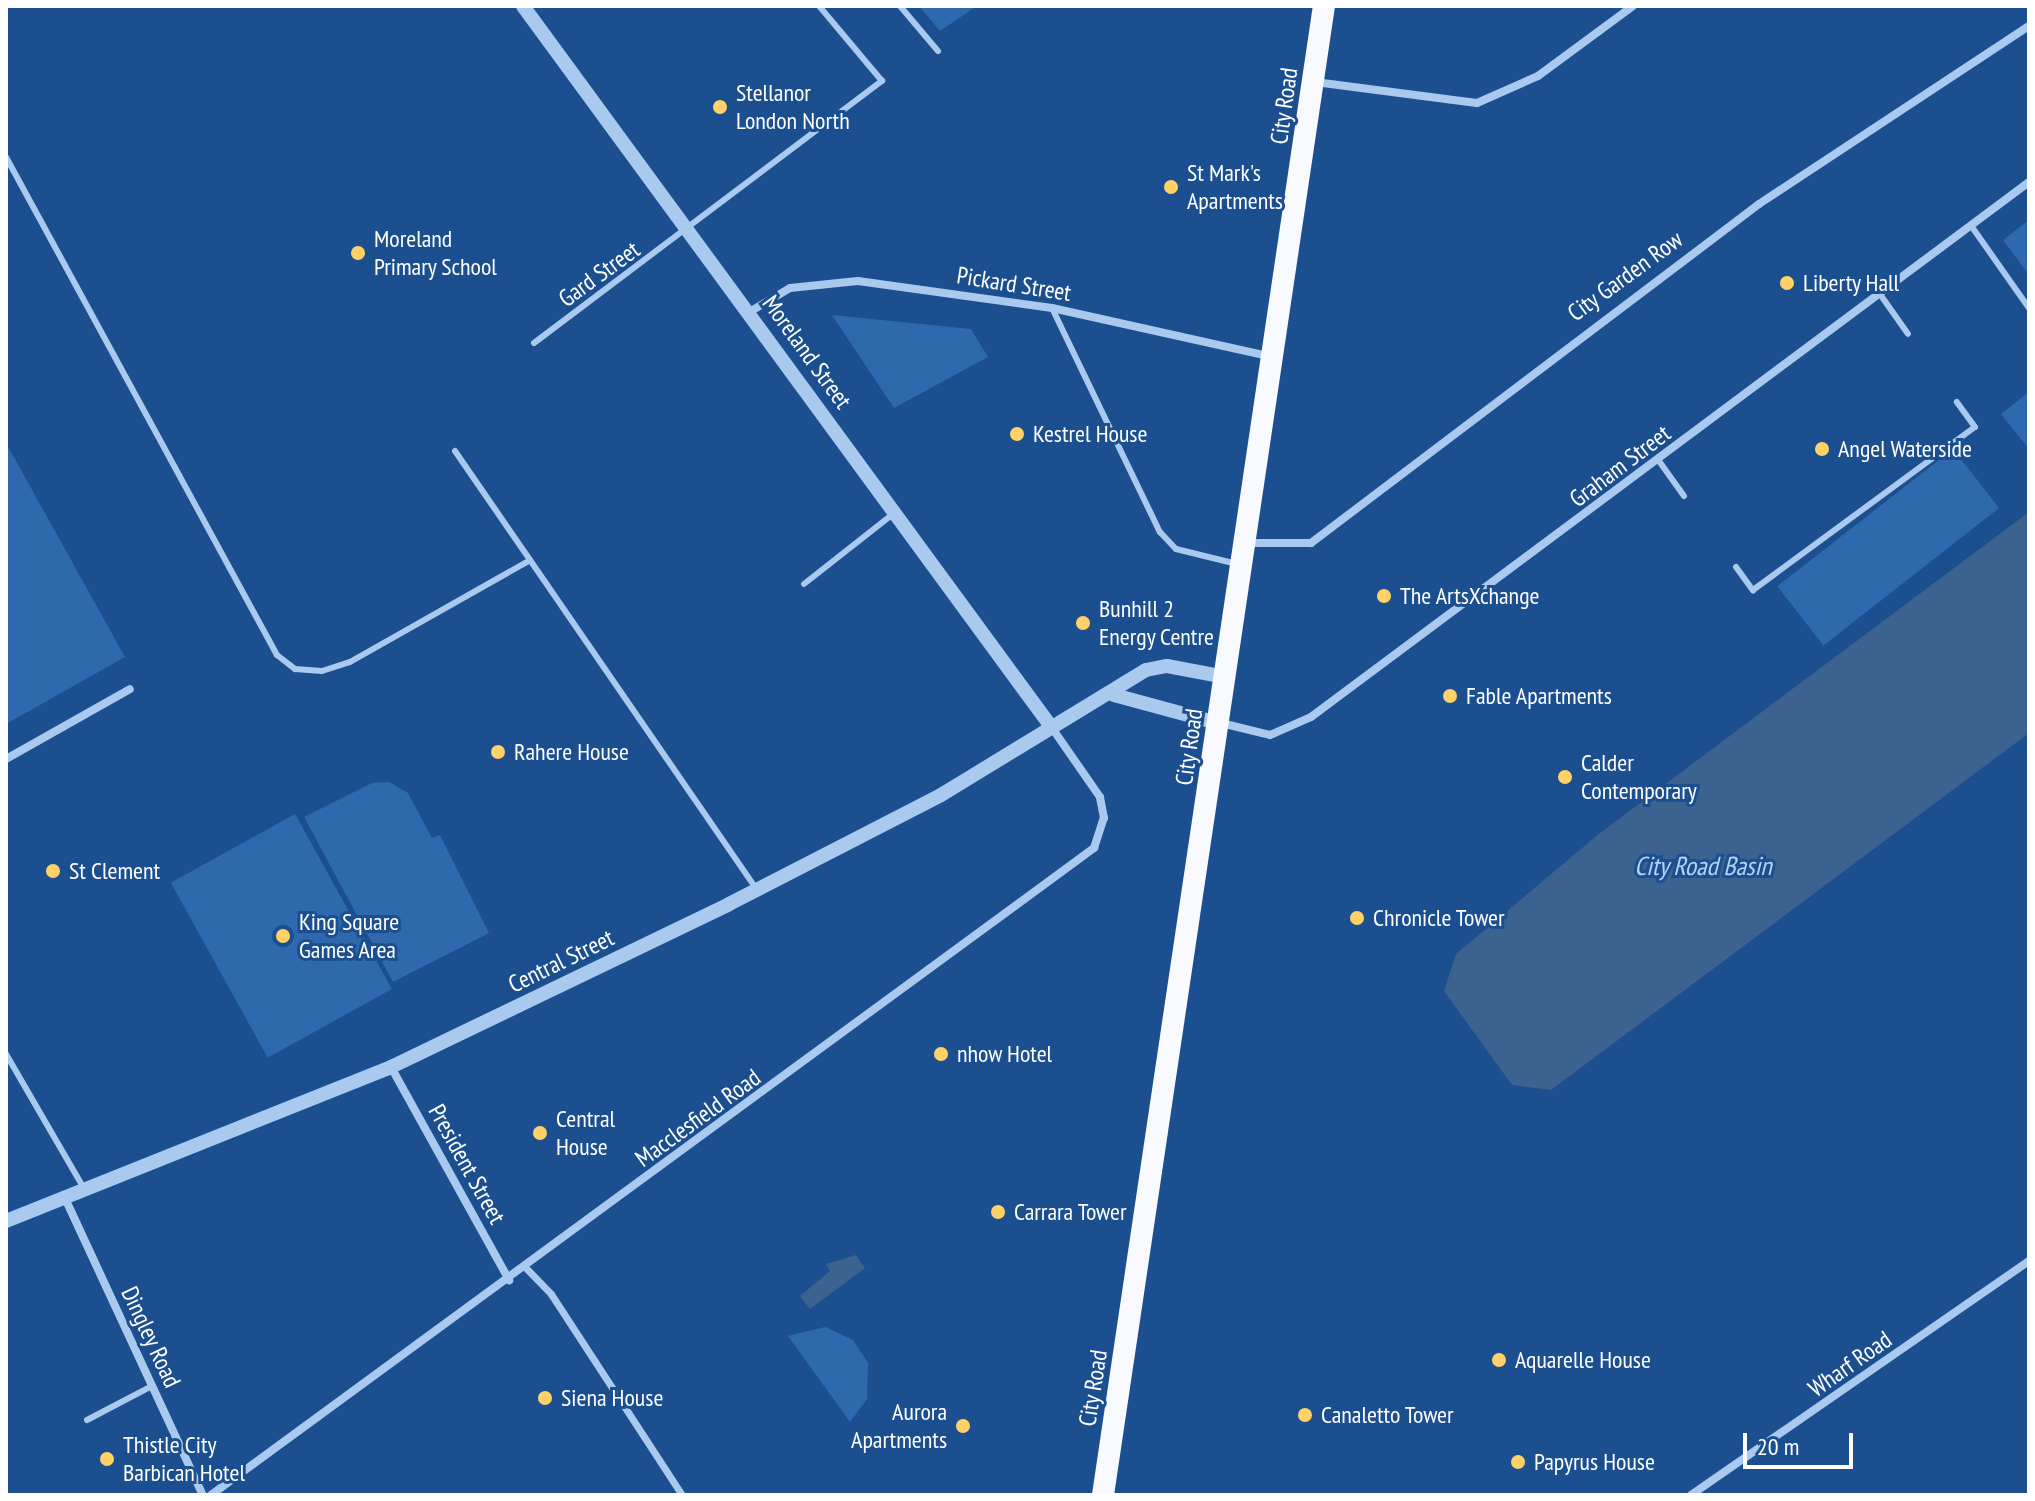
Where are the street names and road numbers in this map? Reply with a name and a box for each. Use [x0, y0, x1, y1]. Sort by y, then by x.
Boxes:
street label: City Road [1264, 66, 1304, 146]
street label: City Garden Row [1562, 225, 1688, 327]
street label: Gard Street [553, 235, 645, 313]
street label: Pickard Street [955, 261, 1073, 307]
street label: Moreland Street [756, 290, 858, 414]
street label: Graham Street [1564, 419, 1676, 513]
street label: City Road [1169, 707, 1209, 787]
street label: Central Street [503, 923, 619, 999]
street label: Macclesfield Road [630, 1063, 766, 1173]
street label: President Street [422, 1099, 512, 1229]
street label: Dingley Road [115, 1282, 187, 1392]
street label: Wharf Road [1803, 1325, 1897, 1403]
street label: City Road [1073, 1347, 1113, 1429]

